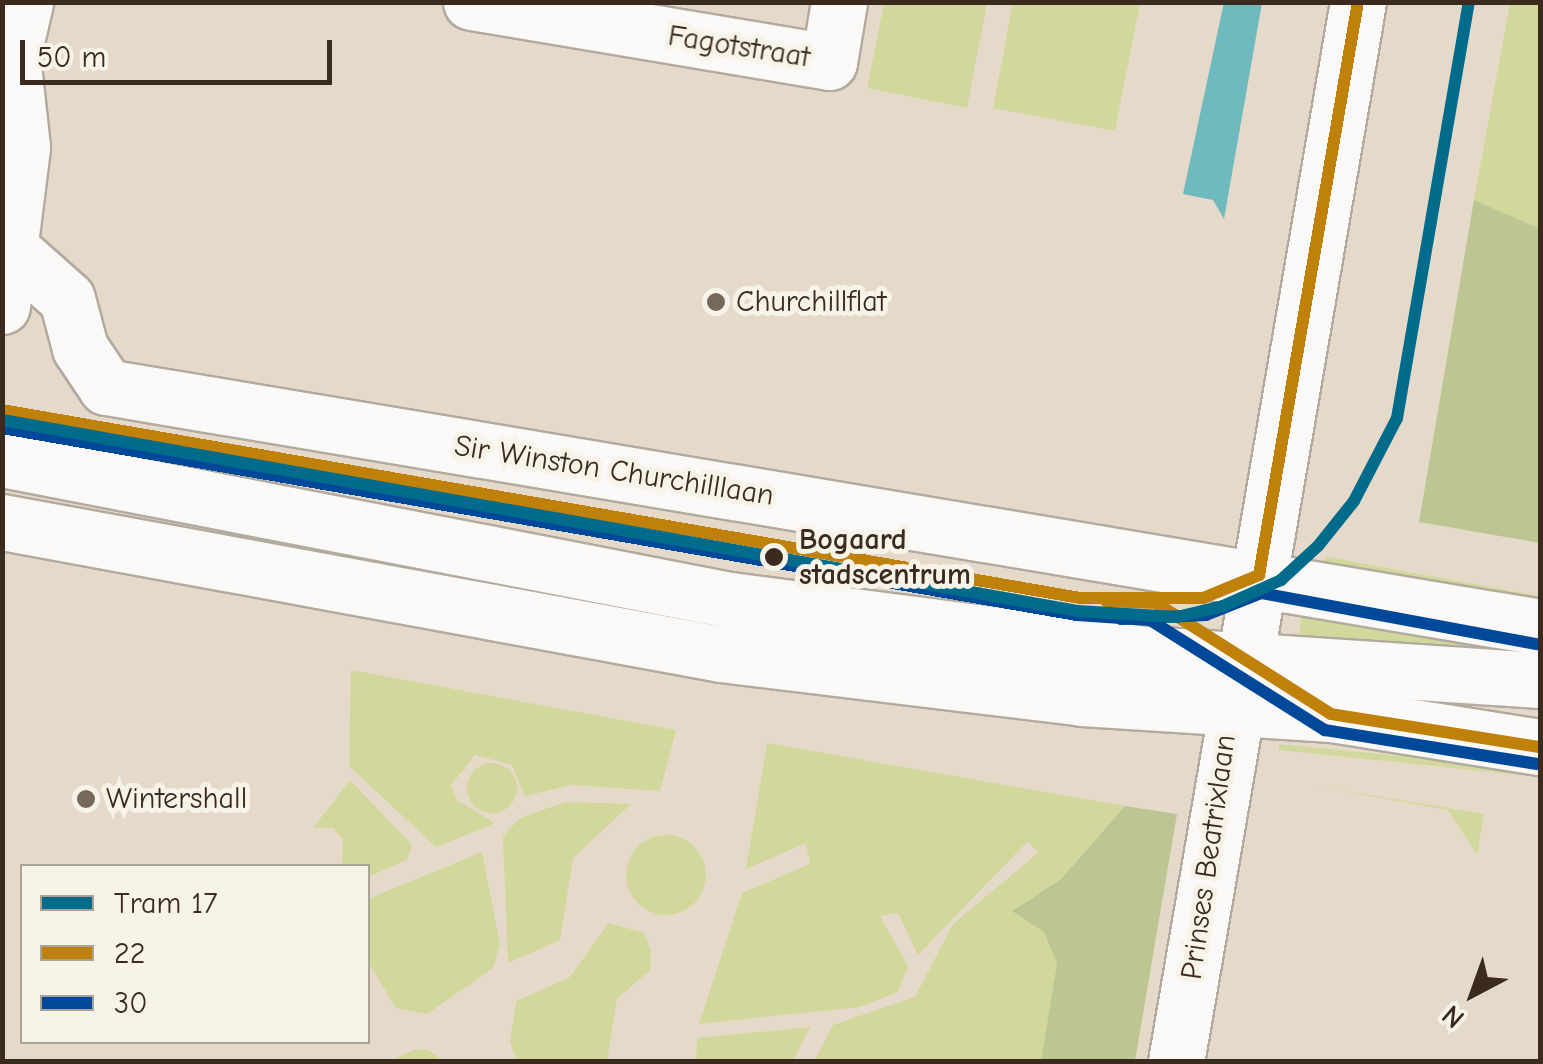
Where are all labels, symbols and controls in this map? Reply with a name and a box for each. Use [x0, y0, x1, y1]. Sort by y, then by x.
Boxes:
street label: Fagotstraat [666, 18, 812, 76]
scale bar [25, 20, 338, 82]
text: 50 m [37, 40, 106, 75]
place label: Churchillflat [736, 284, 886, 320]
marker: Churchillflat [705, 291, 727, 313]
street label: Sir Winston Churchilllaan [452, 428, 776, 514]
place label: Bogaard stadscentrum [799, 522, 971, 592]
marker: Bogaard stadscentrum [758, 541, 790, 573]
street label: Prinses Beatrixlaan [1174, 732, 1244, 982]
place label: Wintershall [106, 781, 247, 817]
marker: Wintershall [75, 788, 97, 810]
legend [20, 864, 370, 1044]
text: Tram 17 [114, 886, 217, 921]
text: 22 [114, 936, 145, 971]
north arrow [1423, 944, 1523, 1044]
text: 30 [114, 986, 147, 1021]
text: N [1436, 999, 1471, 1035]

